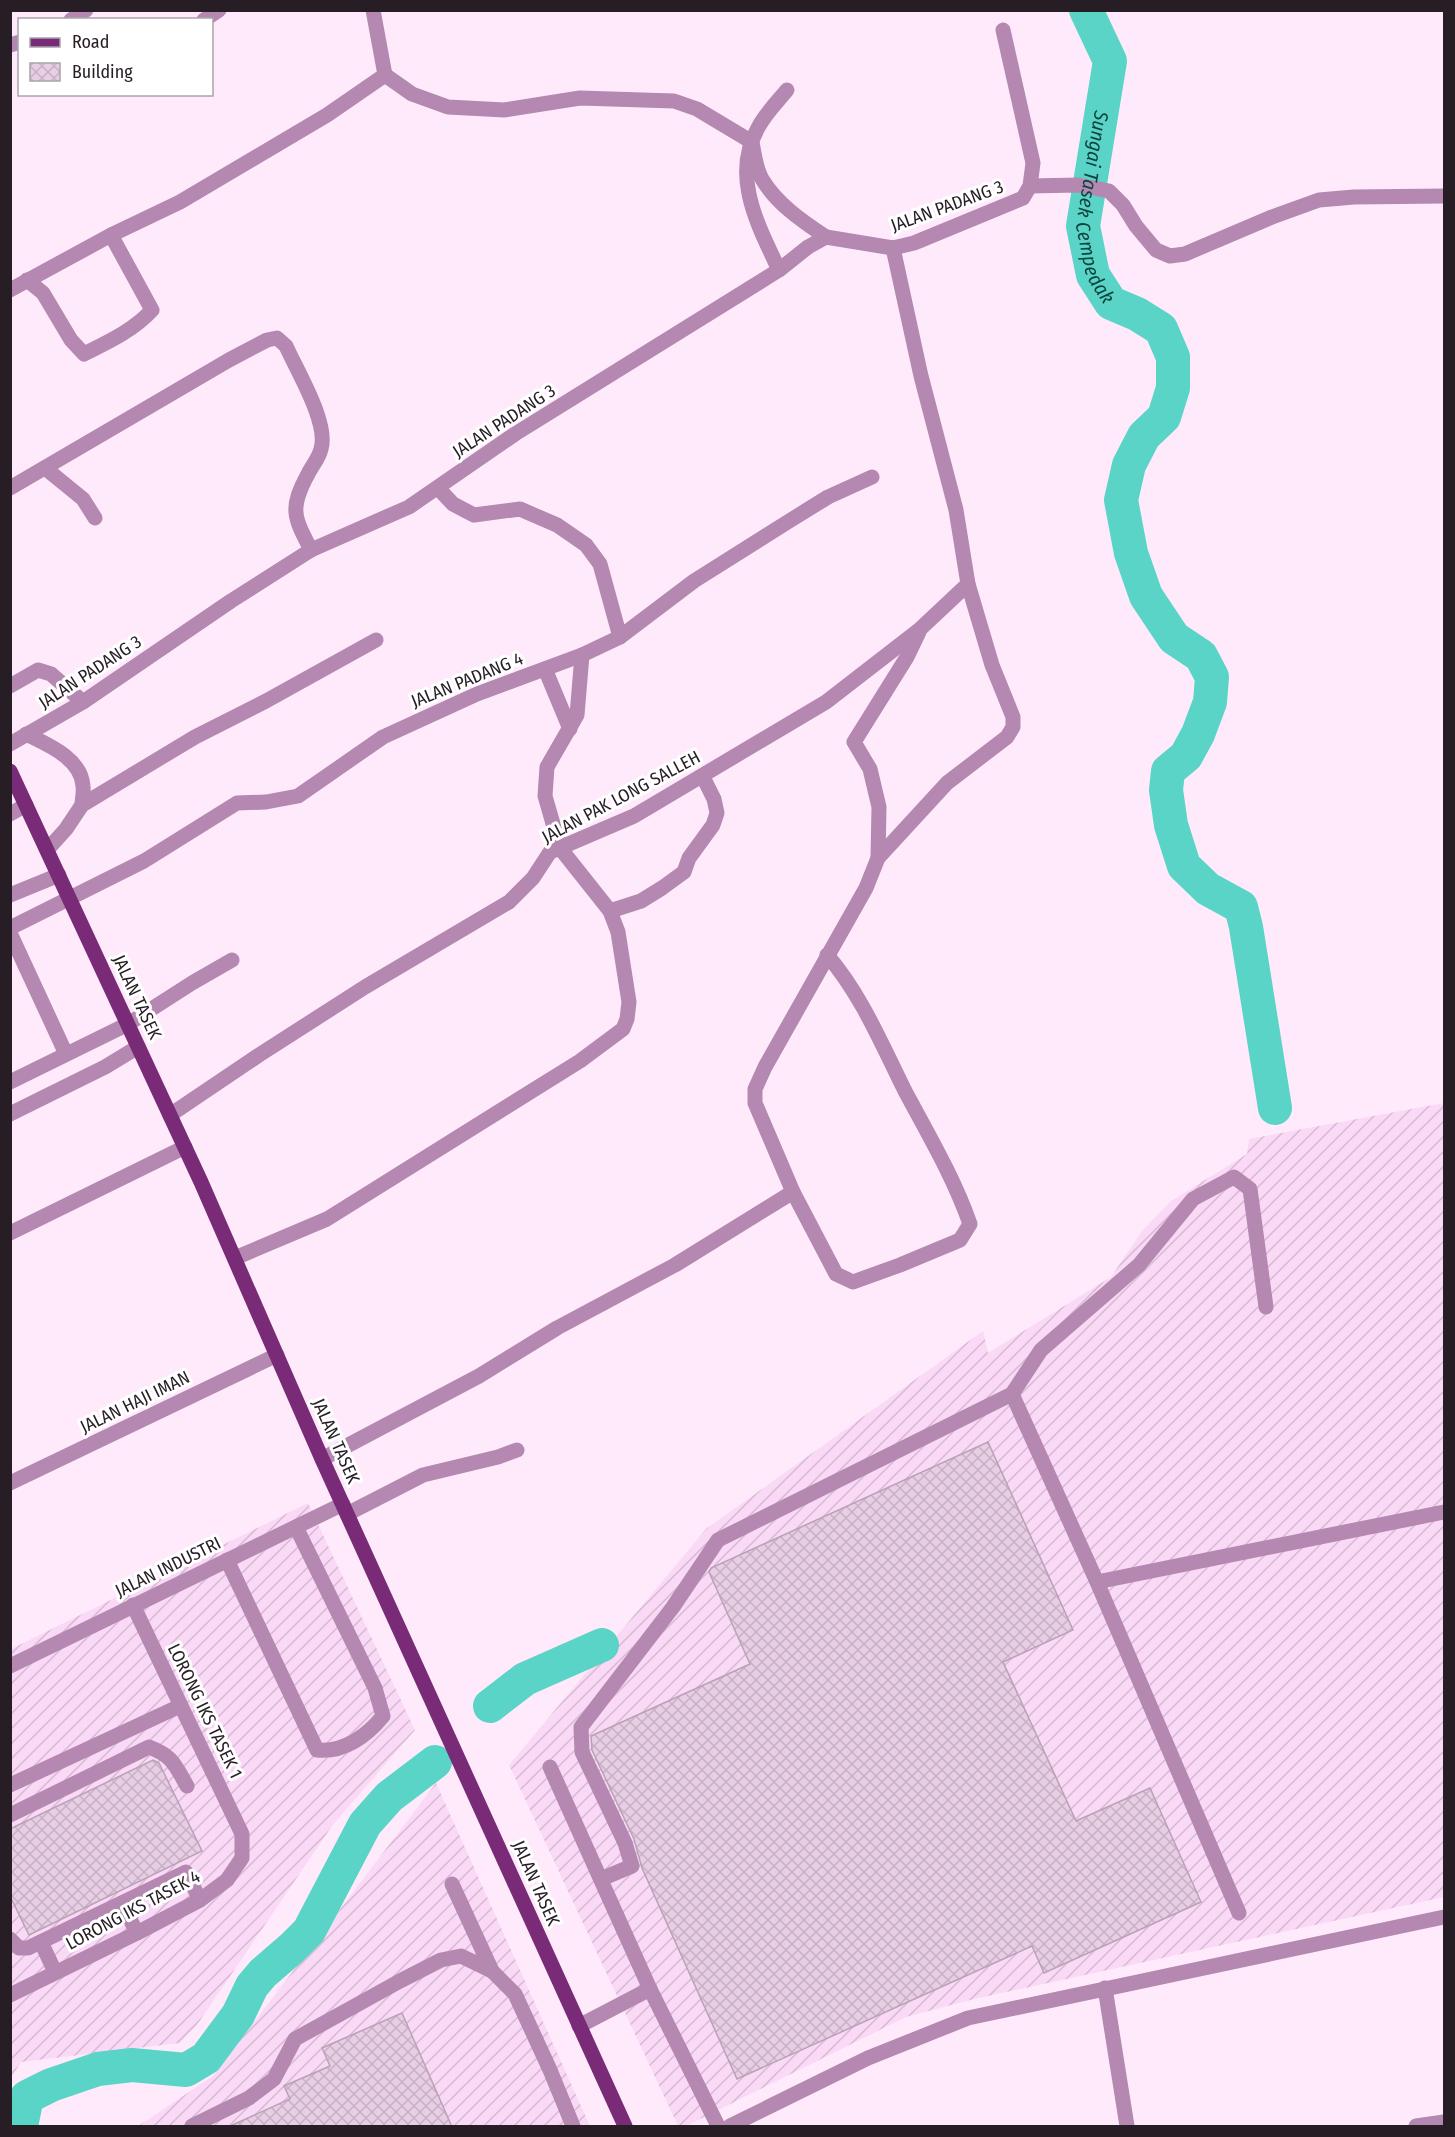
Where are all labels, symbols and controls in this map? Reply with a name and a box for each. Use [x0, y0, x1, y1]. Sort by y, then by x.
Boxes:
legend [18, 18, 213, 96]
text: Road [72, 31, 109, 53]
text: Building [72, 61, 133, 83]
water label: Sungai Tasek Cempedak [1070, 108, 1120, 308]
street label: JALAN PADANG 3 [888, 175, 1006, 237]
street label: JALAN PADANG 3 [448, 380, 560, 462]
street label: JALAN PADANG 3 [34, 631, 146, 713]
street label: JALAN PADANG 4 [408, 647, 526, 712]
street label: JALAN PAK LONG SALLEH [538, 746, 704, 848]
street label: JALAN TASEK [108, 951, 166, 1043]
street label: JALAN HAJI IMAN [77, 1366, 193, 1438]
street label: JALAN TASEK [307, 1395, 365, 1487]
street label: JALAN INDUSTRI [112, 1532, 224, 1602]
street label: LORONG IKS TASEK 1 [163, 1640, 247, 1782]
street label: JALAN TASEK [507, 1837, 565, 1929]
street label: LORONG IKS TASEK 4 [62, 1865, 204, 1955]

